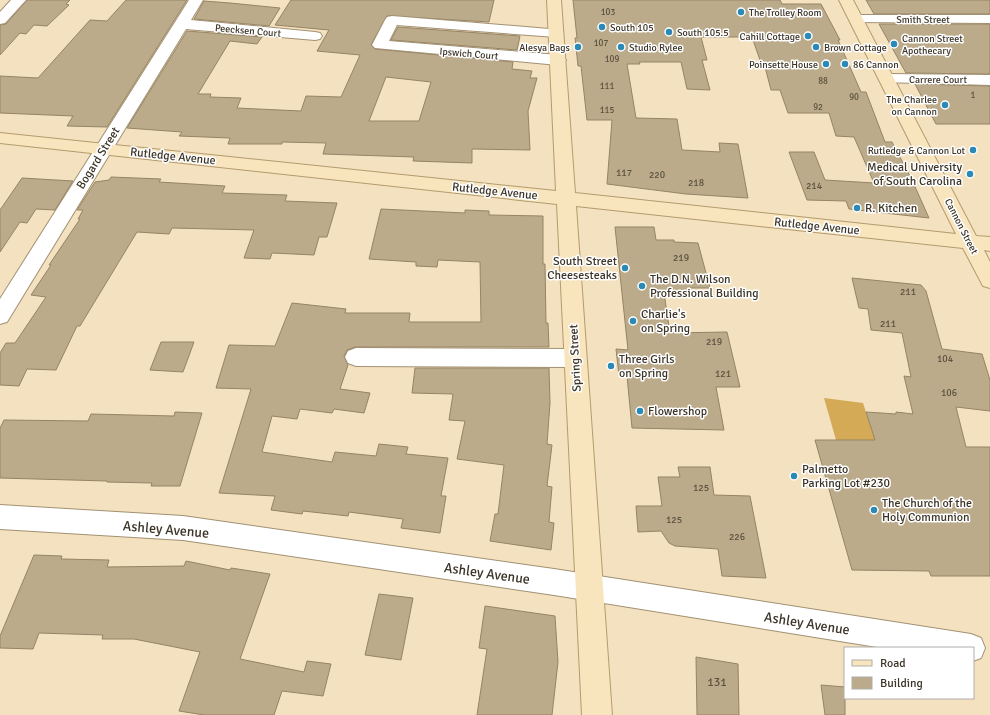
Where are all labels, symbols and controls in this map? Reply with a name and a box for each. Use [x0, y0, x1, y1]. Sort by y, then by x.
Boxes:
house number: 103 [601, 7, 615, 18]
marker: The Trolley Room [736, 7, 746, 17]
place label: The Trolley Room [749, 7, 821, 19]
street label: Smith Street [896, 14, 950, 26]
street label: Peecksen Court [214, 22, 282, 40]
marker: South 105 [597, 22, 607, 32]
place label: South 105 [610, 22, 654, 34]
marker: South 105.5 [664, 27, 674, 37]
place label: South 105.5 [677, 27, 729, 39]
place label: Cahill Cottage [739, 31, 800, 43]
marker: Cahill Cottage [803, 31, 813, 41]
place label: Cannon Street Apothecary [902, 33, 963, 57]
house number: 107 [594, 38, 608, 49]
marker: Cannon Street Apothecary [889, 39, 899, 49]
place label: Alesya Bags [519, 42, 571, 54]
marker: Alesya Bags [573, 42, 583, 52]
marker: Studio Rylee [616, 42, 626, 52]
place label: Studio Rylee [629, 42, 682, 54]
marker: Brown Cottage [811, 42, 821, 52]
place label: Brown Cottage [824, 42, 887, 54]
street label: Ipswich Court [439, 45, 499, 63]
house number: 109 [605, 54, 619, 65]
place label: Poinsette House [749, 59, 818, 71]
marker: Poinsette House [821, 59, 831, 69]
marker: 86 Cannon [840, 59, 850, 69]
place label: 86 Cannon [853, 59, 899, 71]
street label: Carrere Court [909, 74, 967, 86]
house number: 88 [818, 76, 828, 87]
house number: 111 [600, 81, 614, 92]
house number: 1 [971, 90, 976, 101]
house number: 90 [849, 92, 859, 103]
place label: The Charlee on Cannon [886, 94, 937, 118]
marker: The Charlee on Cannon [940, 100, 950, 110]
house number: 92 [813, 102, 823, 113]
house number: 115 [600, 105, 614, 116]
street label: Bogard Street [73, 124, 123, 192]
street label: Rutledge Avenue [129, 145, 216, 168]
place label: Rutledge & Cannon Lot [868, 145, 965, 157]
marker: Rutledge & Cannon Lot [968, 145, 978, 155]
place label: Medical University of South Carolina [867, 160, 962, 189]
house number: 117 [616, 167, 632, 179]
house number: 220 [649, 169, 665, 181]
marker: Medical University of South Carolina [965, 169, 975, 179]
house number: 218 [688, 177, 704, 189]
street label: Rutledge Avenue [451, 180, 538, 203]
house number: 214 [806, 180, 823, 192]
street label: Cannon Street [942, 197, 980, 257]
place label: R. Kitchen [865, 201, 917, 216]
marker: R. Kitchen [852, 203, 862, 213]
street label: Rutledge Avenue [773, 215, 860, 238]
house number: 219 [673, 252, 689, 264]
place label: South Street Cheesesteaks [547, 254, 617, 283]
marker: South Street Cheesesteaks [620, 263, 630, 273]
place label: The D.N. Wilson Professional Building [650, 272, 759, 301]
marker: The D.N. Wilson Professional Building [637, 281, 647, 291]
house number: 211 [900, 286, 916, 298]
place label: Charlie's on Spring [641, 307, 690, 336]
marker: Charlie's on Spring [628, 316, 638, 326]
house number: 211 [880, 318, 896, 330]
street label: Spring Street [566, 324, 585, 392]
house number: 219 [706, 336, 722, 348]
place label: Three Girls on Spring [619, 352, 674, 381]
house number: 104 [937, 353, 954, 365]
marker: Three Girls on Spring [606, 361, 616, 371]
house number: 121 [715, 368, 731, 380]
house number: 106 [941, 387, 957, 399]
place label: Flowershop [648, 404, 707, 419]
marker: Flowershop [635, 406, 645, 416]
place label: Palmetto Parking Lot #230 [802, 462, 890, 491]
marker: Palmetto Parking Lot #230 [789, 471, 799, 481]
house number: 125 [693, 482, 709, 494]
place label: The Church of the Holy Communion [882, 496, 972, 525]
marker: The Church of the Holy Communion [869, 505, 879, 515]
house number: 125 [666, 514, 682, 526]
street label: Ashley Avenue [122, 517, 210, 542]
house number: 226 [729, 531, 745, 543]
street label: Ashley Avenue [443, 559, 531, 588]
street label: Ashley Avenue [763, 608, 851, 639]
legend [844, 647, 974, 699]
text: Road [880, 656, 906, 671]
house number: 131 [707, 675, 727, 690]
text: Building [880, 676, 923, 691]

